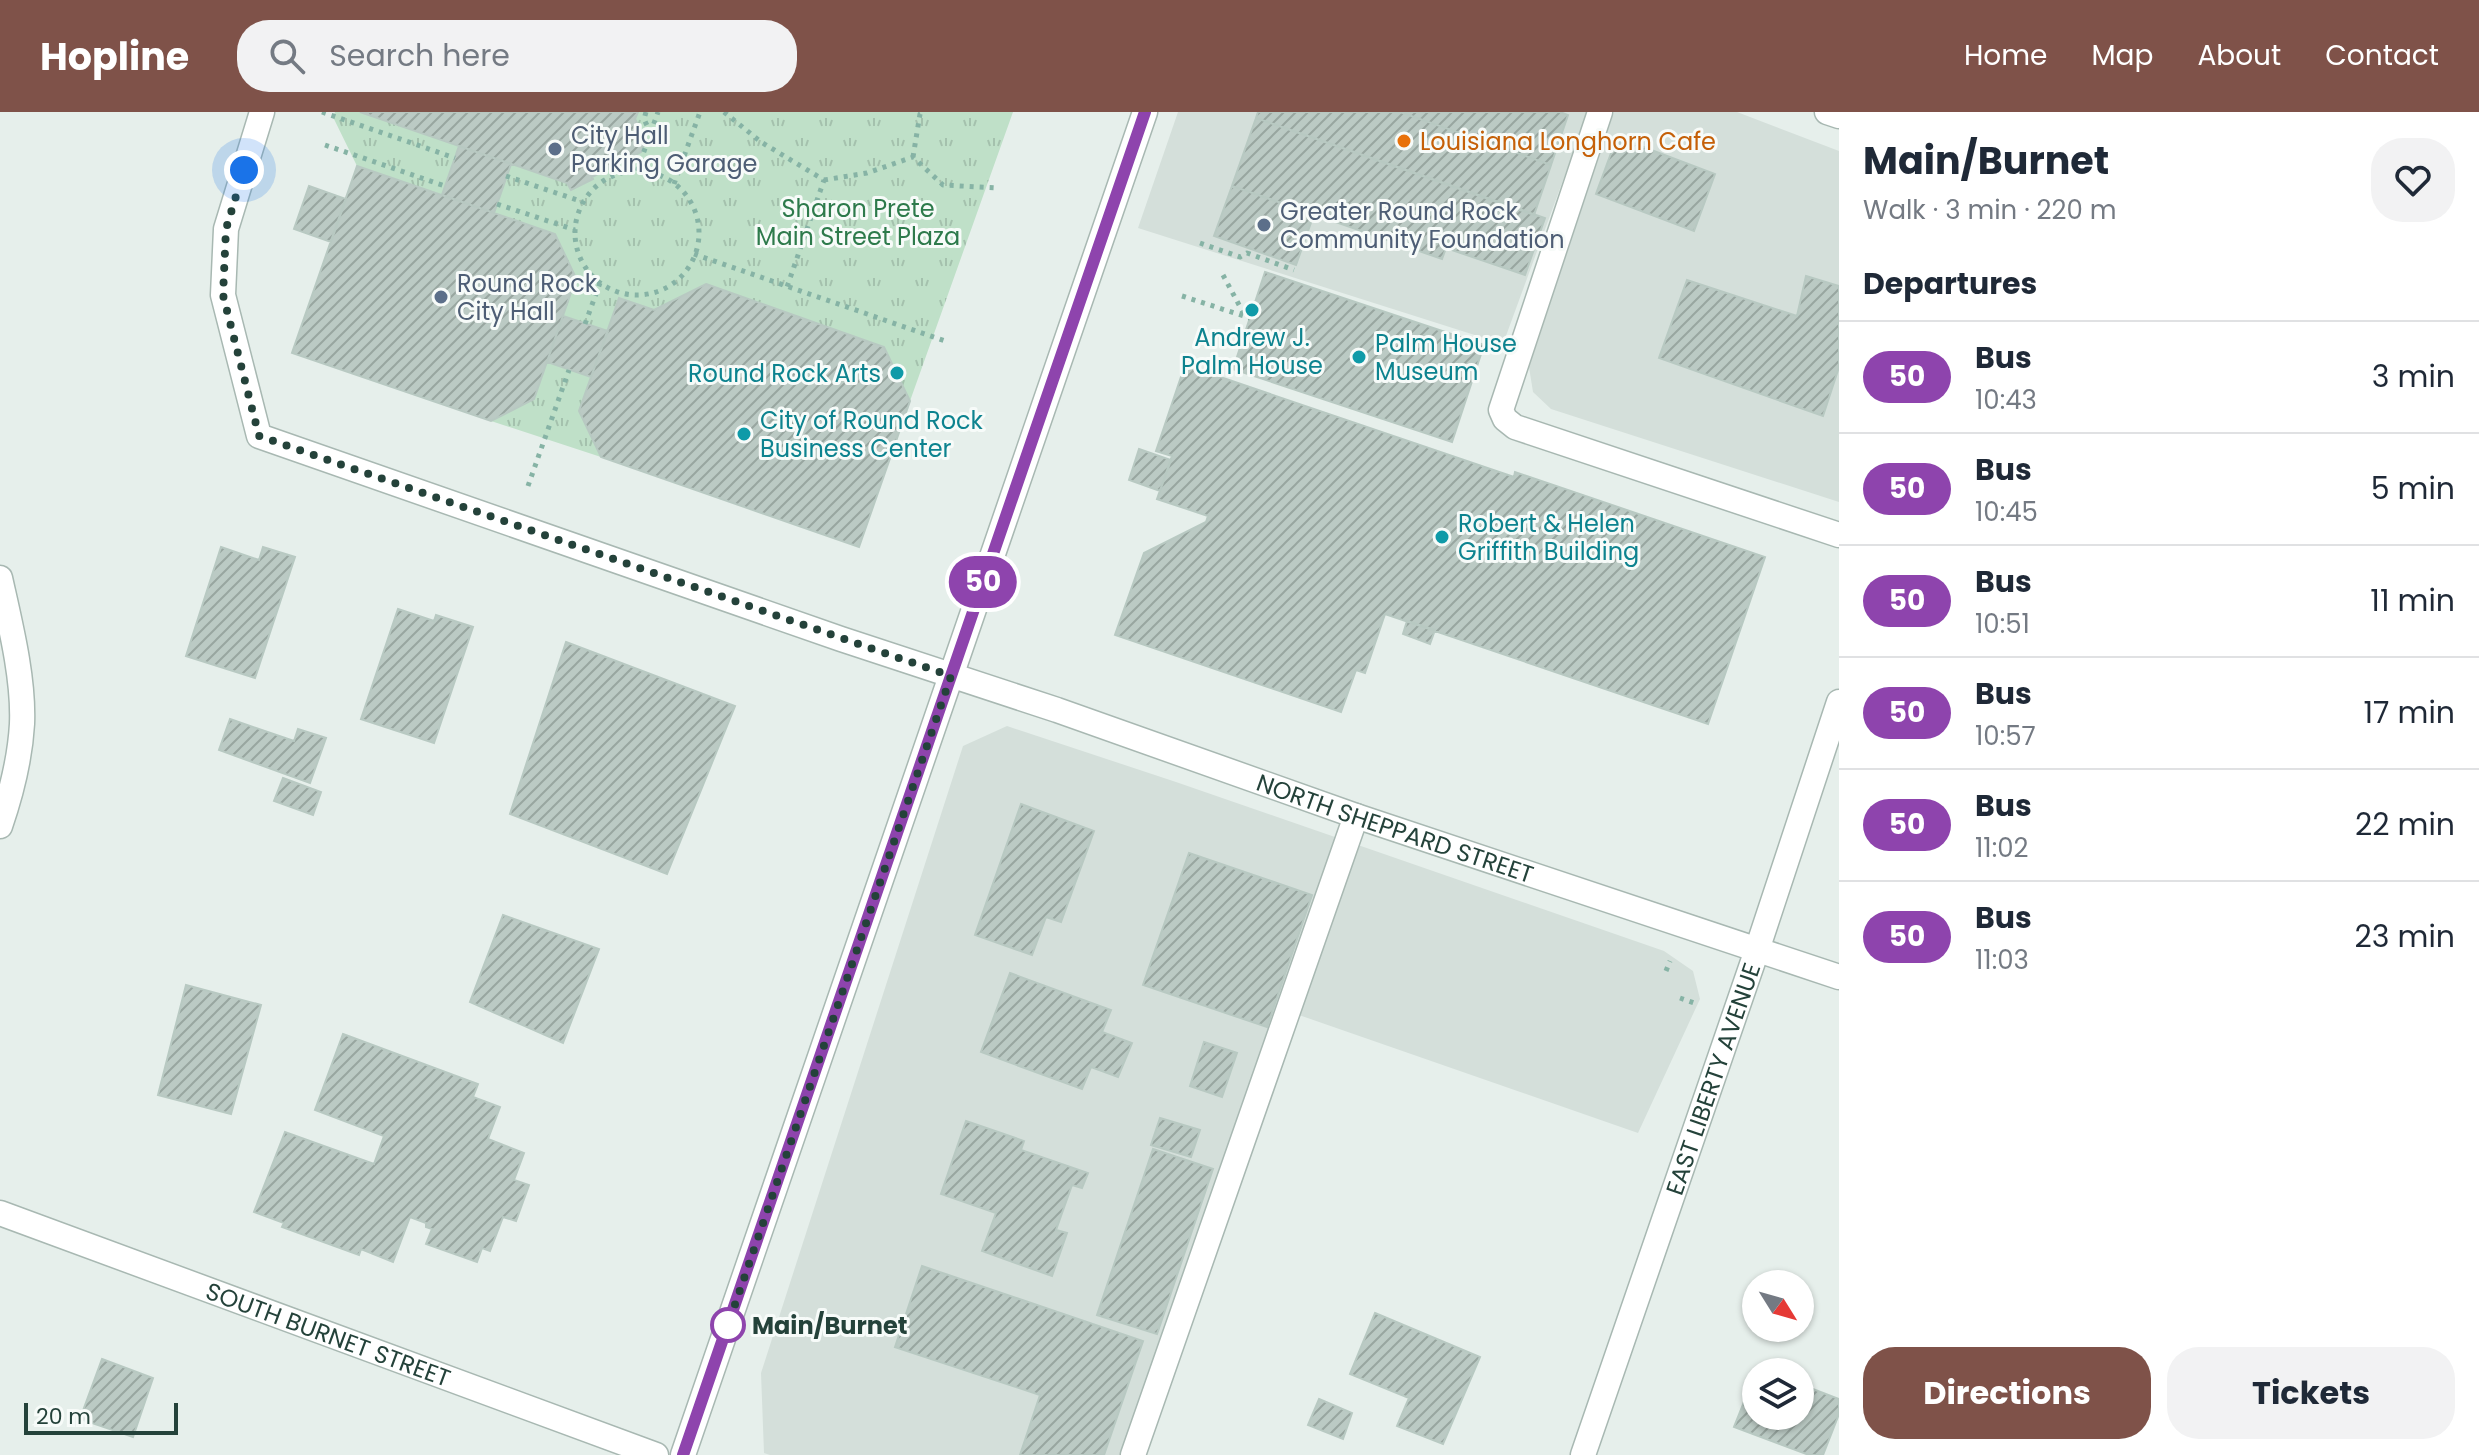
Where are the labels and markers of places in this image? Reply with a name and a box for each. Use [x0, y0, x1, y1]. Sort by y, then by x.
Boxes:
place label: City Hall Parking Garage [571, 119, 758, 180]
place label: Louisiana Longhorn Cafe [1420, 125, 1716, 158]
marker: Louisiana Longhorn Cafe [1395, 132, 1413, 150]
marker: City Hall Parking Garage [546, 140, 564, 158]
place label: Greater Round Rock Community Foundation [1280, 195, 1565, 256]
marker: Greater Round Rock Community Foundation [1255, 216, 1273, 234]
place label: Round Rock City Hall [457, 267, 598, 328]
marker: Round Rock City Hall [432, 288, 450, 306]
marker: Andrew J. Palm House [1243, 301, 1261, 319]
place label: Andrew J. Palm House [1181, 321, 1323, 382]
place label: Palm House Museum [1375, 327, 1517, 388]
marker: Palm House Museum [1350, 348, 1368, 366]
place label: Round Rock Arts [688, 357, 881, 390]
marker: Round Rock Arts [888, 364, 906, 382]
place label: City of Round Rock Business Center [760, 404, 984, 465]
marker: City of Round Rock Business Center [735, 425, 753, 443]
place label: Robert & Helen Griffith Building [1458, 507, 1639, 568]
marker: Robert & Helen Griffith Building [1433, 528, 1451, 546]
marker: Main/Burnet [711, 1308, 745, 1342]
place label: Main/Burnet [752, 1309, 907, 1342]

